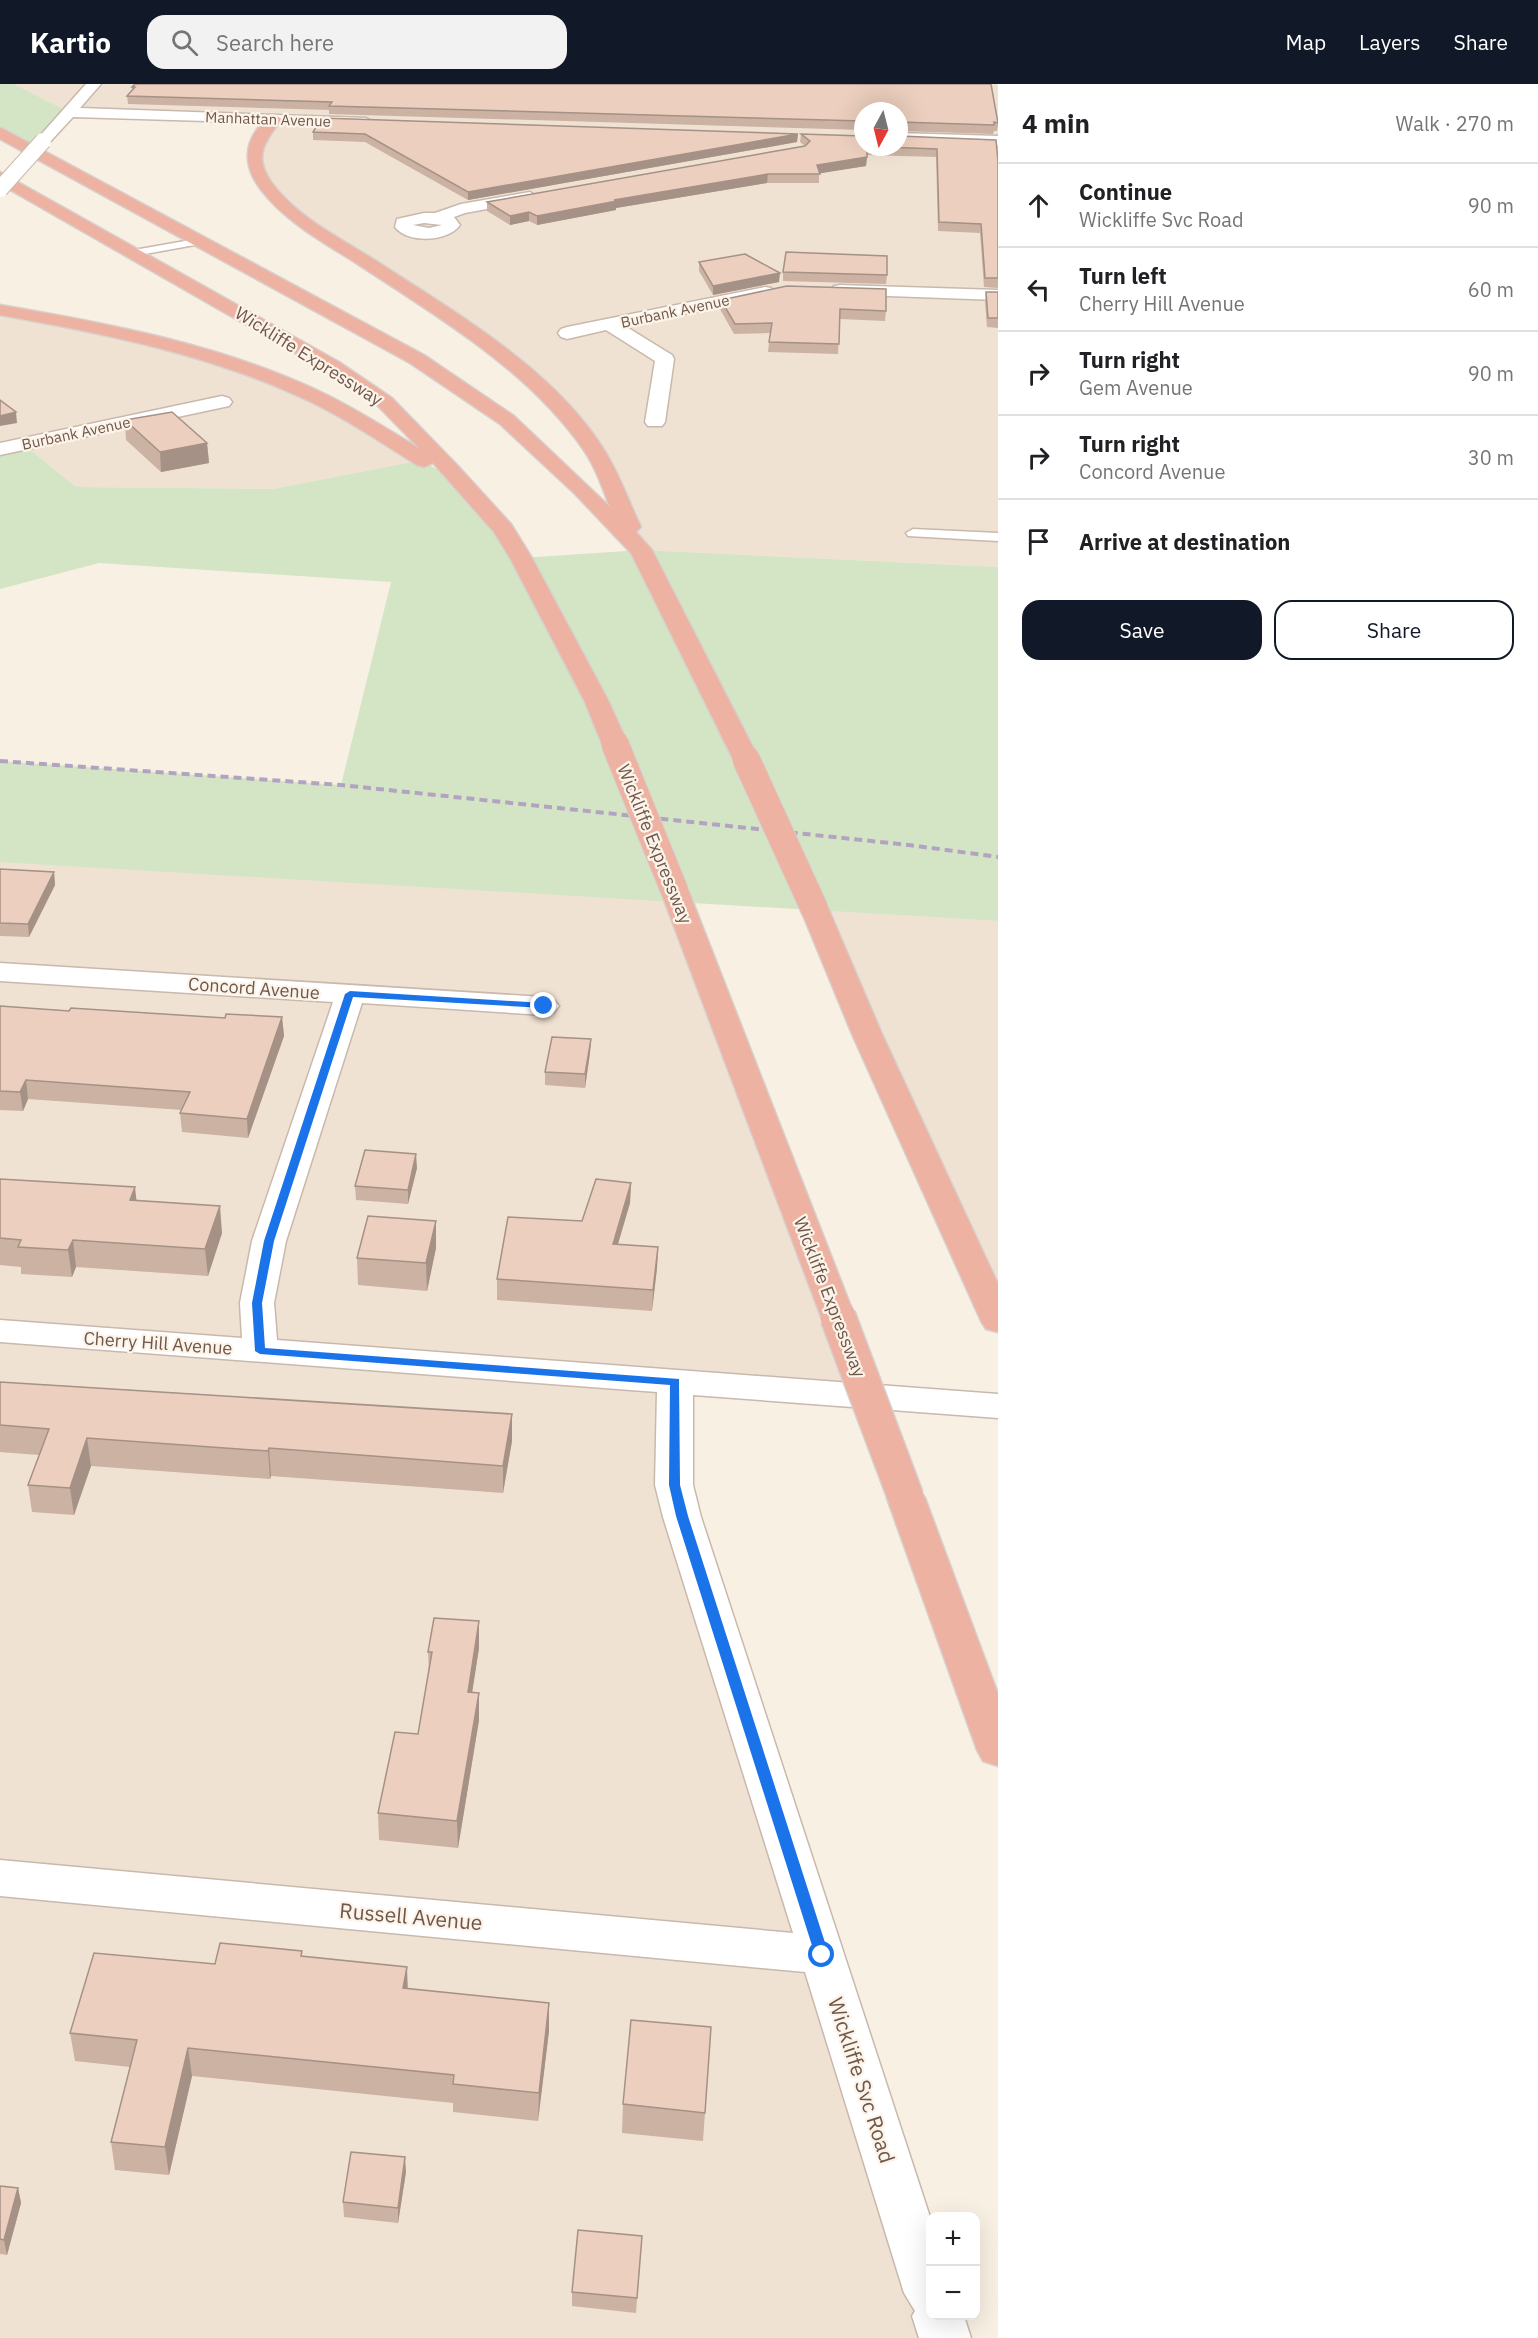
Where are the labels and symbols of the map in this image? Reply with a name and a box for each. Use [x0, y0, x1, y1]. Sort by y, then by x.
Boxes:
north arrow [854, 102, 908, 156]
street label: Manhattan Avenue [205, 107, 331, 131]
street label: Burbank Avenue [619, 290, 731, 332]
street label: Wickliffe Expressway [231, 301, 387, 411]
street label: Burbank Avenue [20, 412, 132, 454]
street label: Wickliffe Expressway [612, 761, 698, 927]
street label: Concord Avenue [187, 972, 321, 1004]
route end [530, 992, 556, 1018]
street label: Wickliffe Expressway [789, 1213, 871, 1381]
street label: Cherry Hill Avenue [83, 1326, 233, 1360]
street label: Russell Avenue [338, 1896, 484, 1936]
route start [808, 1941, 834, 1967]
street label: Wickliffe Svc Road [822, 1994, 902, 2166]

